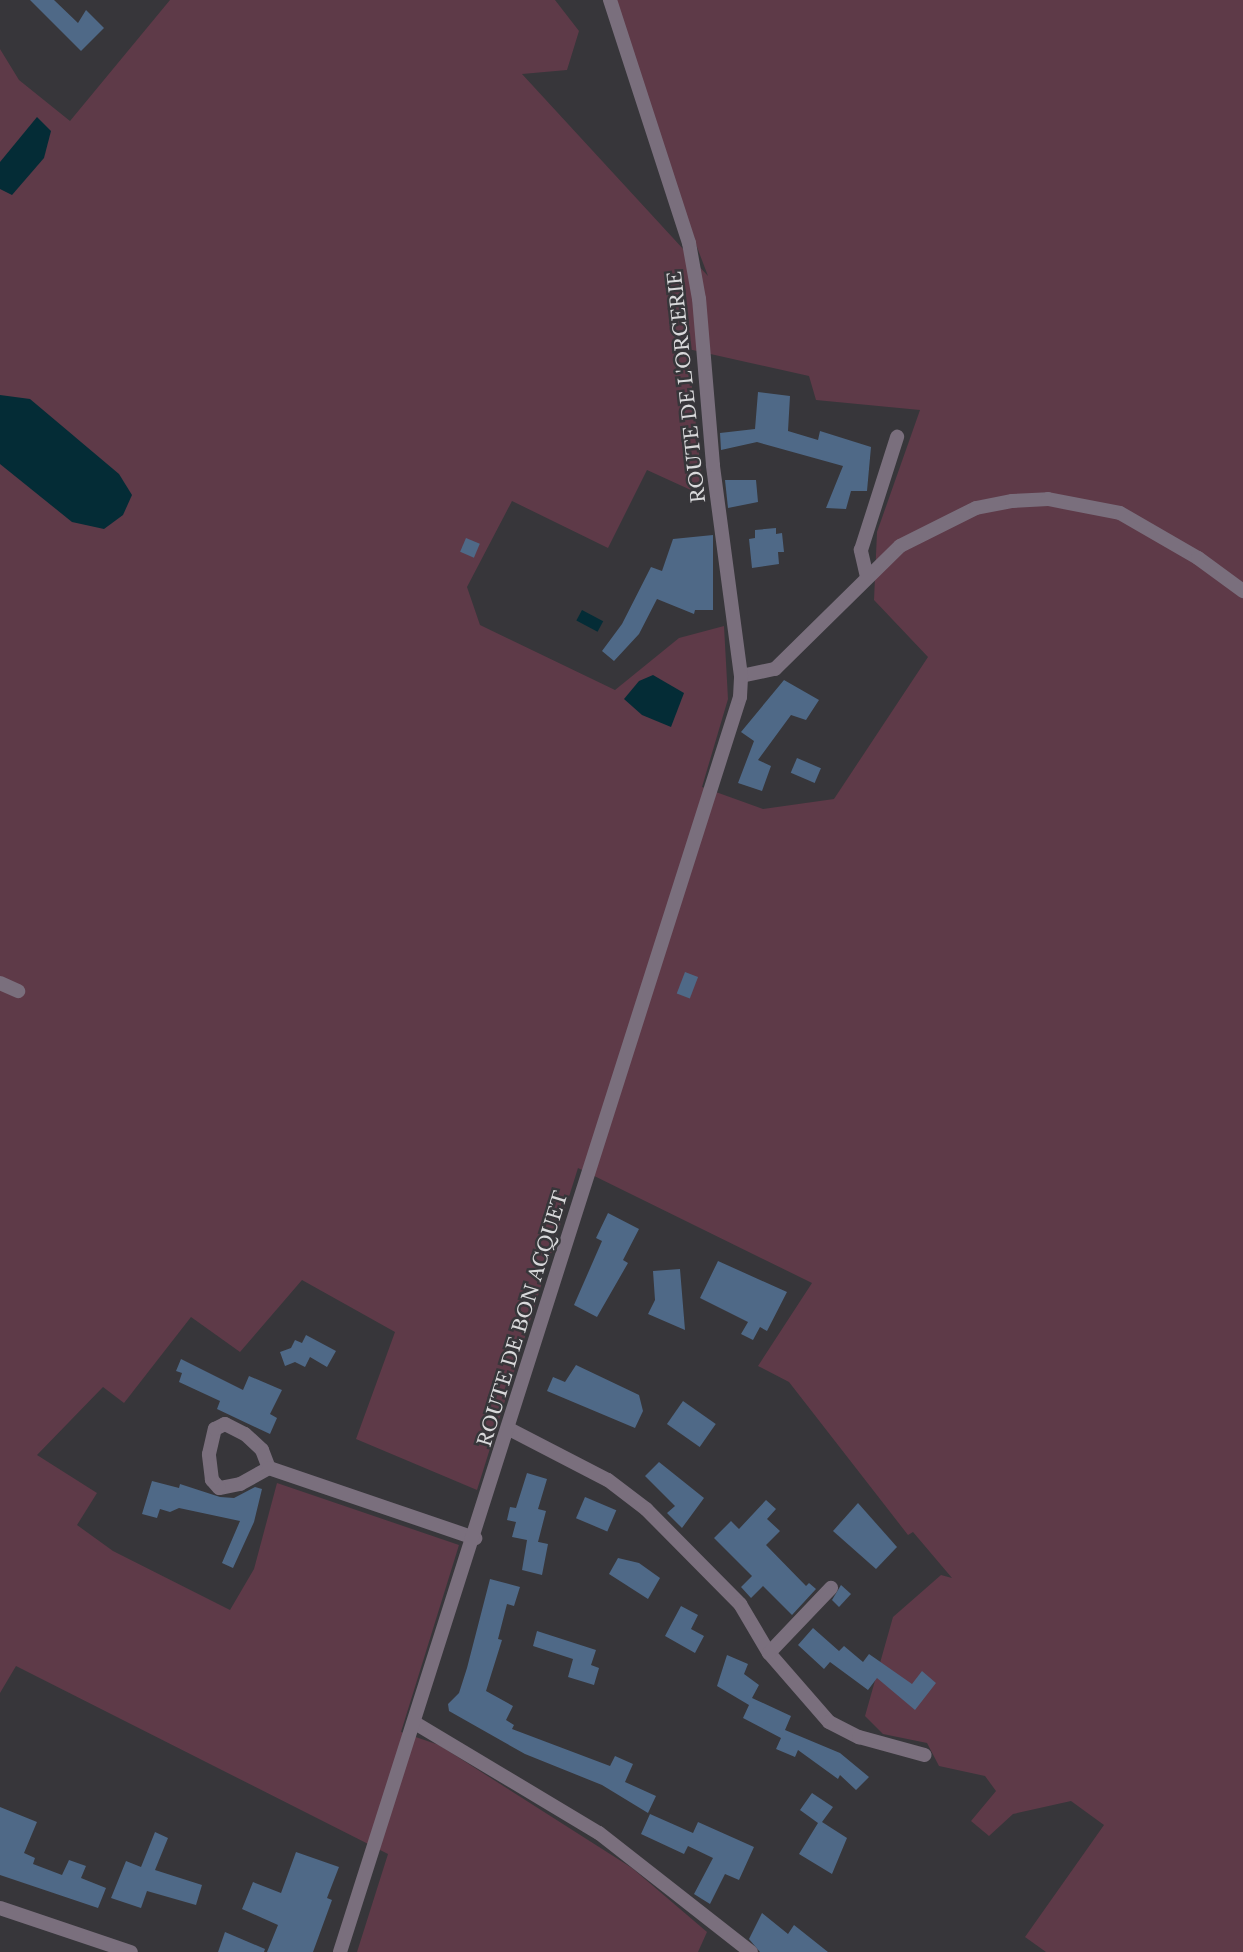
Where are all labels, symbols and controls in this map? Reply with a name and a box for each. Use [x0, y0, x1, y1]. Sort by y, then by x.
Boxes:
street label: ROUTE DE L'ORCERIE [663, 270, 711, 504]
street label: ROUTE DE BON ACQUET [473, 1188, 573, 1450]

